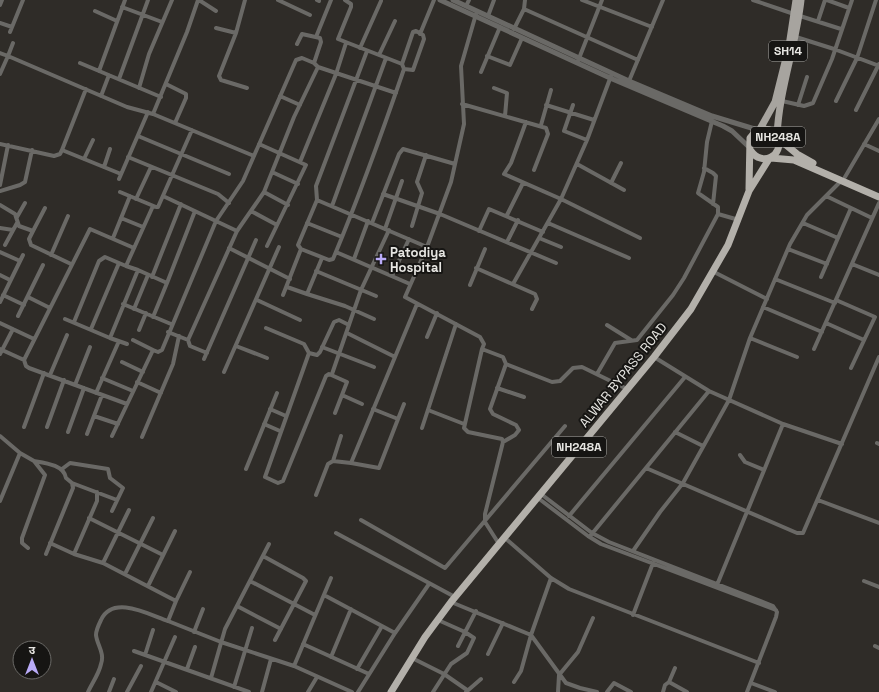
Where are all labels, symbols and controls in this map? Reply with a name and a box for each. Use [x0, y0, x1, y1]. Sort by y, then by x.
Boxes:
road number: SH14 [769, 41, 807, 61]
road number: NH248A [751, 127, 805, 147]
place label: Patodiya Hospital [390, 244, 446, 276]
marker: Patodiya Hospital [375, 253, 387, 265]
street label: ALWAR BYPASS ROAD [576, 319, 670, 431]
road number: NH248A [552, 437, 606, 457]
north arrow [12, 640, 52, 680]
text: उ [29, 643, 36, 657]

